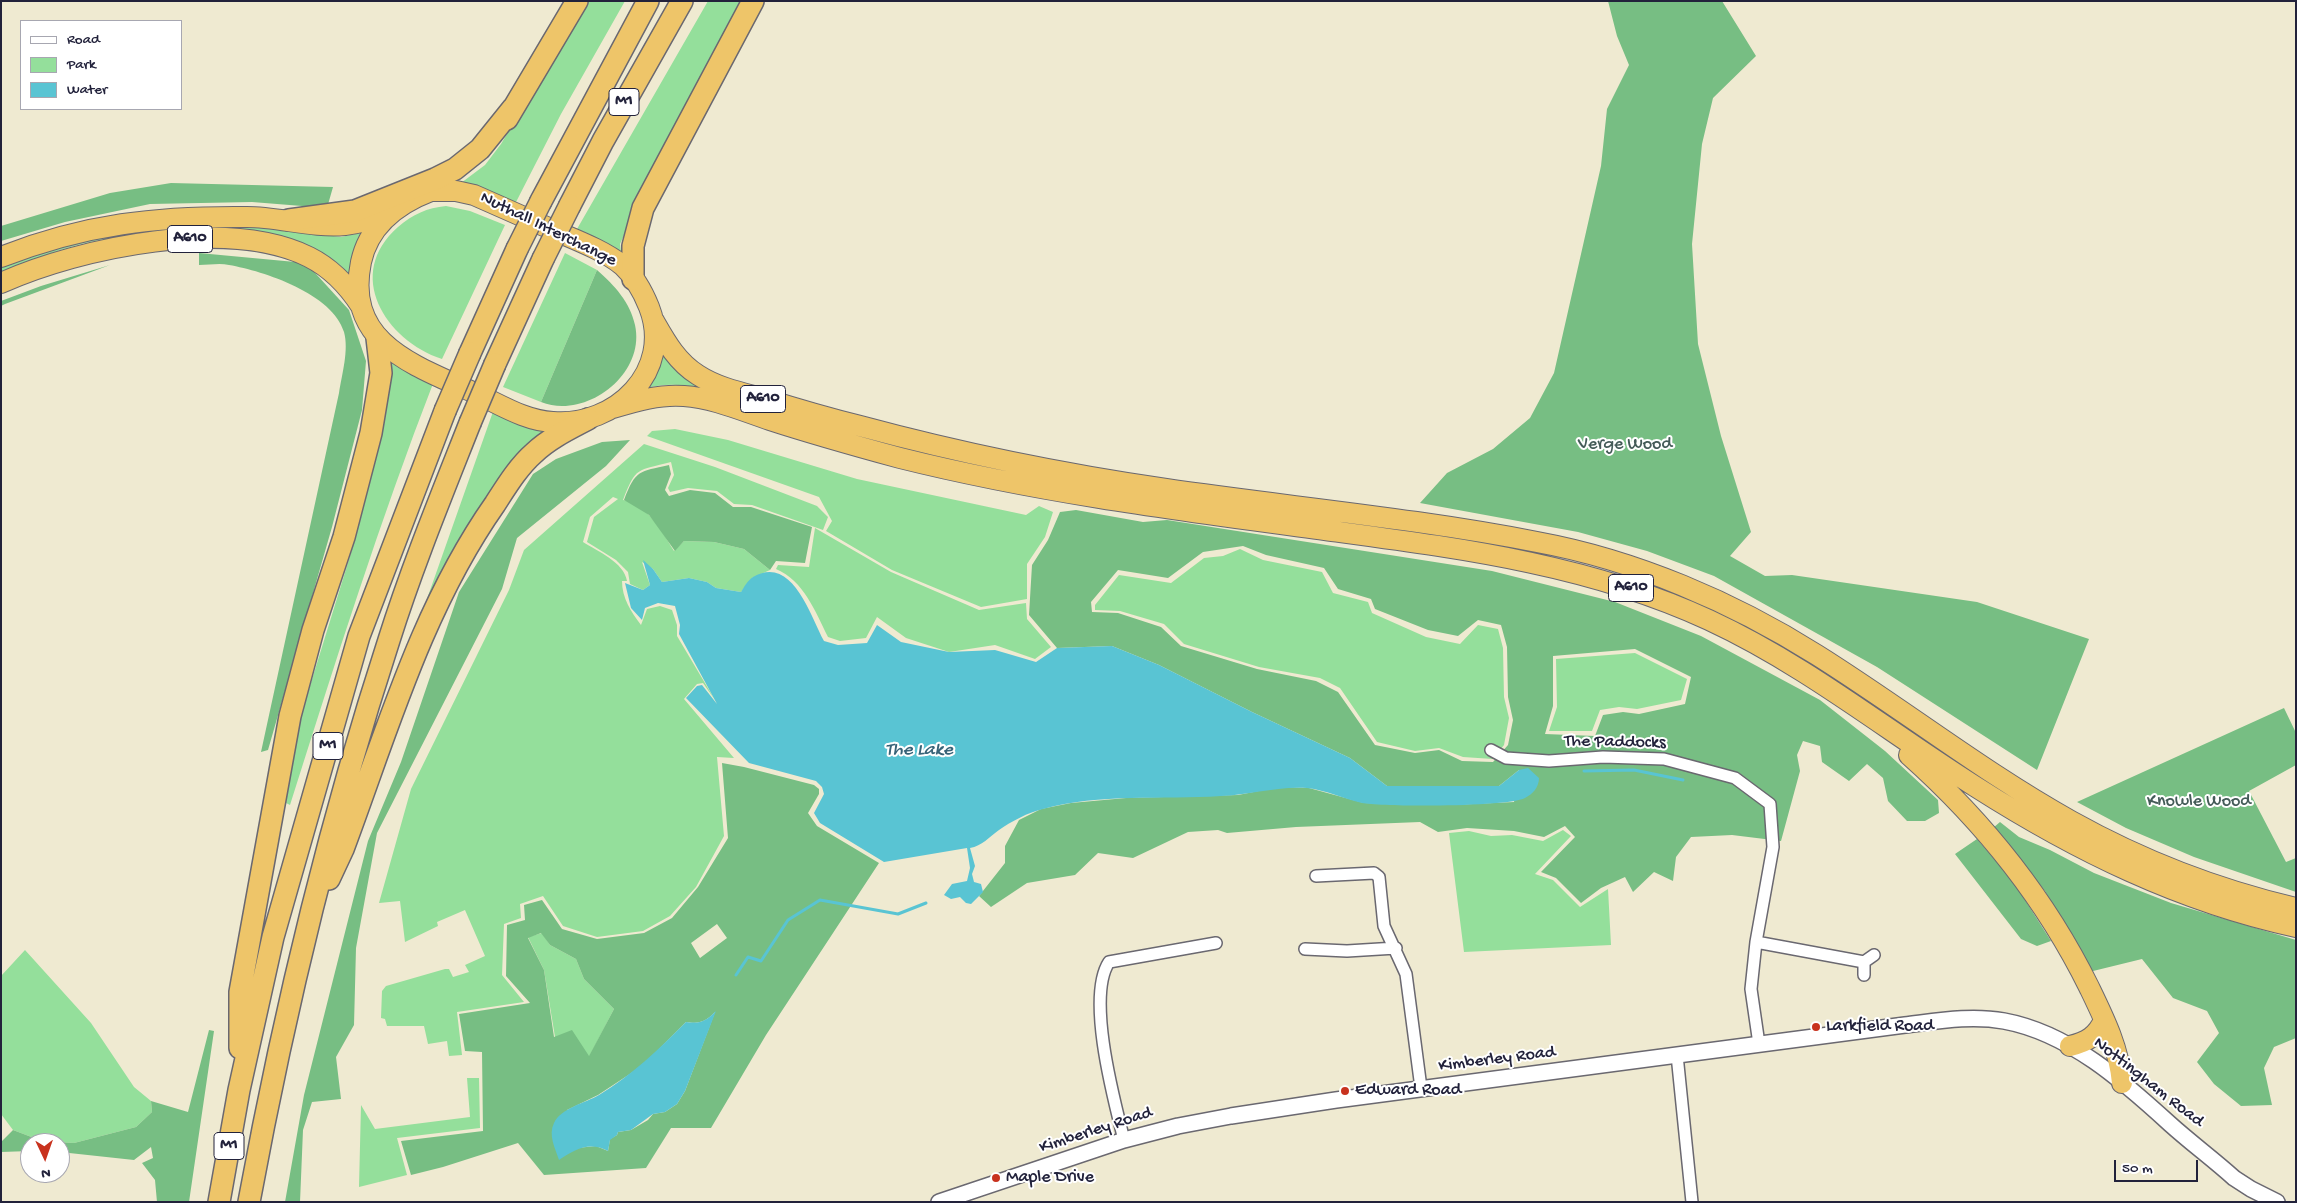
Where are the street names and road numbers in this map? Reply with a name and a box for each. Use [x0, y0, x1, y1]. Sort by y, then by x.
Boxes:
road number: M1 [609, 88, 639, 115]
street label: Nuthall Interchange [476, 188, 620, 272]
road number: A610 [168, 225, 212, 252]
road number: A610 [740, 386, 786, 412]
road number: A610 [1608, 574, 1654, 602]
street label: The Paddocks [1564, 731, 1666, 755]
road number: M1 [313, 732, 343, 759]
street label: Nottingham Road [2088, 1033, 2208, 1133]
street label: Kimberley Road [1437, 1042, 1557, 1078]
street label: Kimberley Road [1037, 1103, 1155, 1159]
road number: M1 [214, 1132, 244, 1160]

